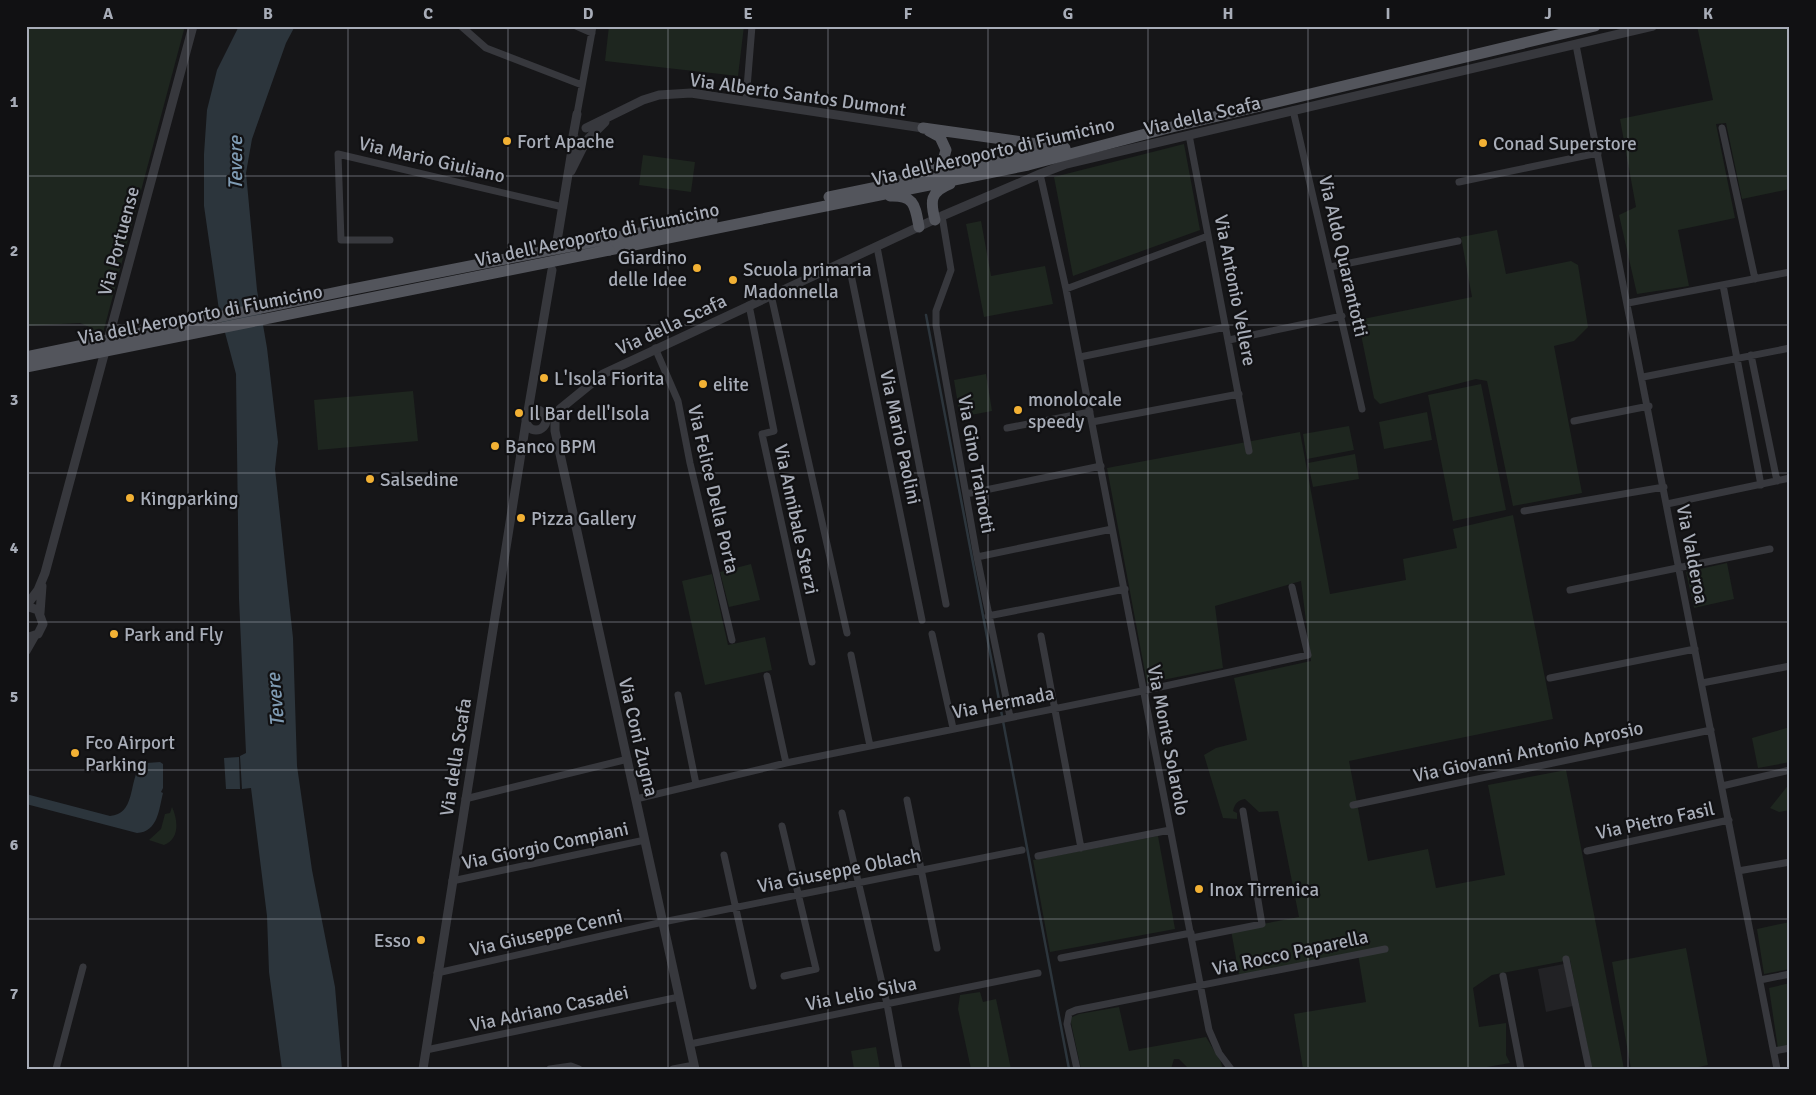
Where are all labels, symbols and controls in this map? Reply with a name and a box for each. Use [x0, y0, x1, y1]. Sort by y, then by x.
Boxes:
text: A [103, 4, 114, 24]
text: B [263, 4, 273, 24]
text: C [423, 4, 433, 24]
text: D [583, 4, 594, 24]
text: E [743, 4, 753, 24]
text: F [904, 4, 913, 24]
text: G [1063, 4, 1073, 24]
text: H [1223, 4, 1233, 24]
text: I [1385, 4, 1391, 24]
text: J [1544, 4, 1552, 24]
text: K [1703, 4, 1713, 24]
street label: Via Alberto Santos Dumont [688, 68, 908, 122]
street label: Via della Scafa [1141, 91, 1263, 141]
text: 1 [10, 92, 19, 112]
street label: Via dell'Aeroporto di Fiumicino [869, 112, 1117, 192]
place label: Fort Apache [517, 130, 615, 154]
street label: Via Mario Giuliano [356, 131, 507, 189]
place label: Conad Superstore [1493, 132, 1637, 156]
water label: Tevere [223, 135, 248, 190]
marker: Fort Apache [501, 135, 513, 147]
marker: Conad Superstore [1477, 137, 1489, 149]
street label: Via Aldo Quarantotti [1313, 173, 1373, 339]
street label: Via Portuense [93, 184, 145, 299]
street label: Via dell'Aeroporto di Fiumicino [473, 197, 721, 273]
street label: Via Antonio Vellere [1209, 212, 1261, 368]
text: 2 [10, 241, 18, 261]
place label: Giardino delle Idee [608, 246, 687, 292]
place label: Scuola primaria Madonnella [743, 258, 872, 304]
marker: Giardino delle Idee [691, 262, 703, 274]
marker: Scuola primaria Madonnella [727, 274, 739, 286]
street label: Via dell'Aeroporto di Fiumicino [76, 279, 325, 350]
street label: Via della Scafa [612, 289, 731, 361]
place label: L'Isola Fiorita [554, 367, 664, 391]
street label: Via Mario Paolini [874, 368, 926, 507]
marker: L'Isola Fiorita [538, 372, 550, 384]
place label: elite [713, 373, 749, 397]
marker: elite [697, 378, 709, 390]
place label: monolocale speedy [1028, 388, 1122, 434]
text: 3 [10, 390, 18, 410]
street label: Via Gino Trainotti [952, 393, 1000, 535]
place label: Il Bar dell'Isola [529, 402, 650, 426]
street label: Via Felice Della Porta [682, 403, 744, 576]
marker: monolocale speedy [1012, 404, 1024, 416]
marker: Il Bar dell'Isola [513, 407, 525, 419]
place label: Banco BPM [505, 435, 597, 459]
marker: Banco BPM [489, 440, 501, 452]
street label: Via Annibale Sterzi [768, 442, 824, 597]
place label: Salsedine [380, 468, 459, 492]
marker: Salsedine [364, 473, 376, 485]
place label: Kingparking [140, 487, 239, 511]
marker: Kingparking [124, 492, 136, 504]
street label: Via Valderoa [1671, 502, 1713, 606]
place label: Pizza Gallery [531, 507, 636, 531]
marker: Pizza Gallery [515, 512, 527, 524]
text: 4 [10, 538, 19, 558]
place label: Park and Fly [124, 623, 223, 647]
marker: Park and Fly [108, 628, 120, 640]
street label: Via Monte Solarolo [1142, 663, 1194, 818]
water label: Tevere [261, 671, 290, 728]
street label: Via Coni Zugna [613, 675, 663, 799]
street label: Via Hermada [950, 681, 1056, 725]
text: 5 [10, 687, 18, 707]
street label: Via della Scafa [435, 696, 477, 818]
street label: Via Giovanni Antonio Aprosio [1411, 716, 1646, 788]
place label: Fco Airport Parking [85, 731, 175, 777]
marker: Fco Airport Parking [69, 747, 81, 759]
street label: Via Pietro Fasil [1594, 797, 1717, 845]
street label: Via Giorgio Compiani [460, 817, 631, 875]
text: 6 [10, 835, 19, 855]
street label: Via Giuseppe Oblach [755, 843, 923, 899]
place label: Inox Tirrenica [1209, 878, 1319, 902]
marker: Inox Tirrenica [1193, 883, 1205, 895]
street label: Via Giuseppe Cenni [468, 904, 625, 962]
street label: Via Rocco Paparella [1210, 925, 1371, 981]
place label: Esso [374, 929, 411, 953]
marker: Esso [415, 934, 427, 946]
street label: Via Lelio Silva [804, 971, 919, 1017]
street label: Via Adriano Casadei [468, 980, 631, 1038]
text: 7 [10, 984, 19, 1004]

